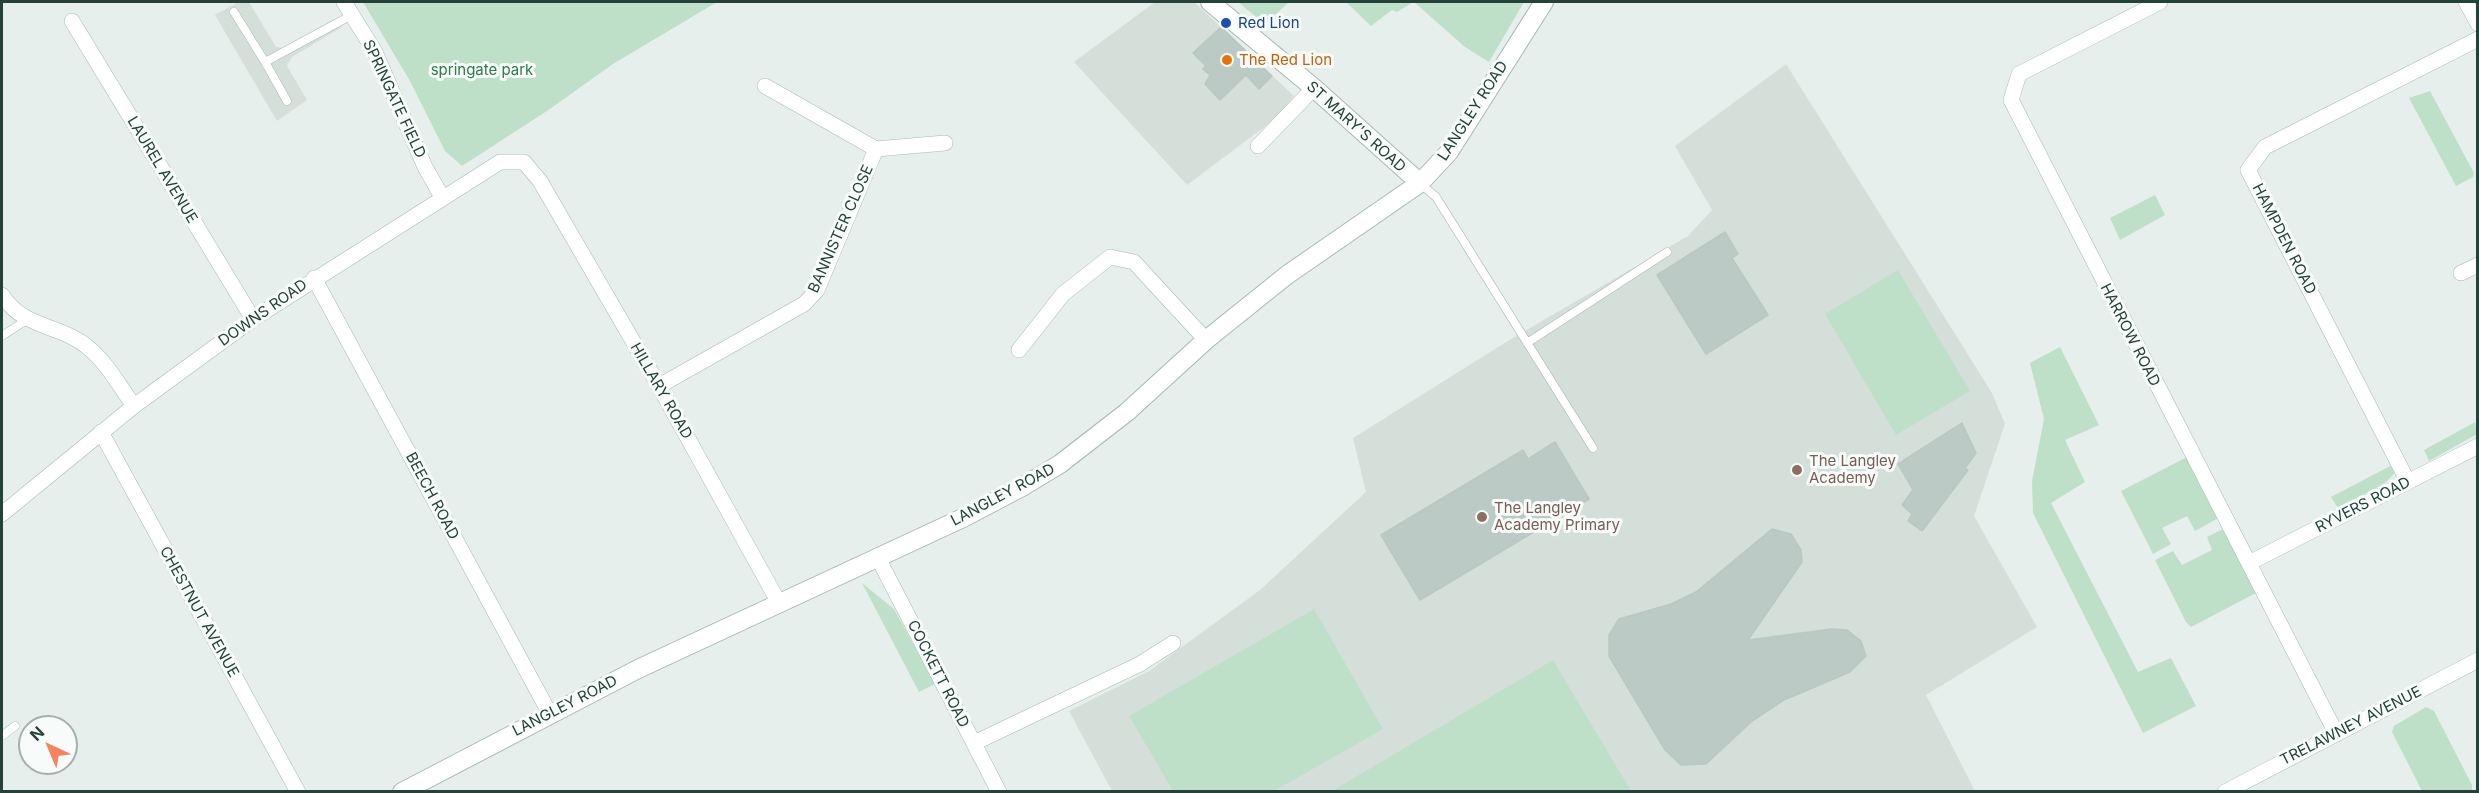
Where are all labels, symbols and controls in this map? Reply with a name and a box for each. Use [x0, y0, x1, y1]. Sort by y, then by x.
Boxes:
place label: Red Lion [1238, 14, 1300, 32]
marker: Red Lion [1219, 16, 1233, 30]
street label: SPRINGATE FIELD [359, 37, 429, 161]
place label: The Red Lion [1239, 51, 1332, 69]
marker: The Red Lion [1220, 53, 1234, 67]
street label: LANGLEY ROAD [1434, 58, 1512, 164]
park label: springate park [431, 61, 533, 79]
street label: ST MARY'S ROAD [1303, 78, 1409, 176]
street label: LAUREL AVENUE [123, 113, 201, 227]
street label: BANNISTER CLOSE [805, 162, 877, 296]
street label: HAMPDEN ROAD [2248, 181, 2320, 297]
street label: DOWNS ROAD [215, 276, 311, 350]
street label: HARROW ROAD [2096, 281, 2164, 389]
street label: HILLARY ROAD [626, 340, 696, 442]
street label: BEECH ROAD [402, 449, 462, 543]
place label: The Langley Academy [1809, 452, 1896, 487]
street label: LANGLEY ROAD [948, 460, 1058, 530]
marker: The Langley Academy [1790, 463, 1804, 477]
street label: RYVERS ROAD [2313, 473, 2413, 537]
place label: The Langley Academy Primary [1494, 499, 1620, 534]
marker: The Langley Academy Primary [1475, 510, 1489, 524]
street label: CHESTNUT AVENUE [156, 543, 242, 681]
street label: COCKETT ROAD [903, 617, 973, 731]
street label: LANGLEY ROAD [510, 672, 620, 740]
street label: TRELAWNEY AVENUE [2277, 683, 2425, 769]
north arrow [18, 715, 78, 775]
text: N [26, 722, 48, 745]

